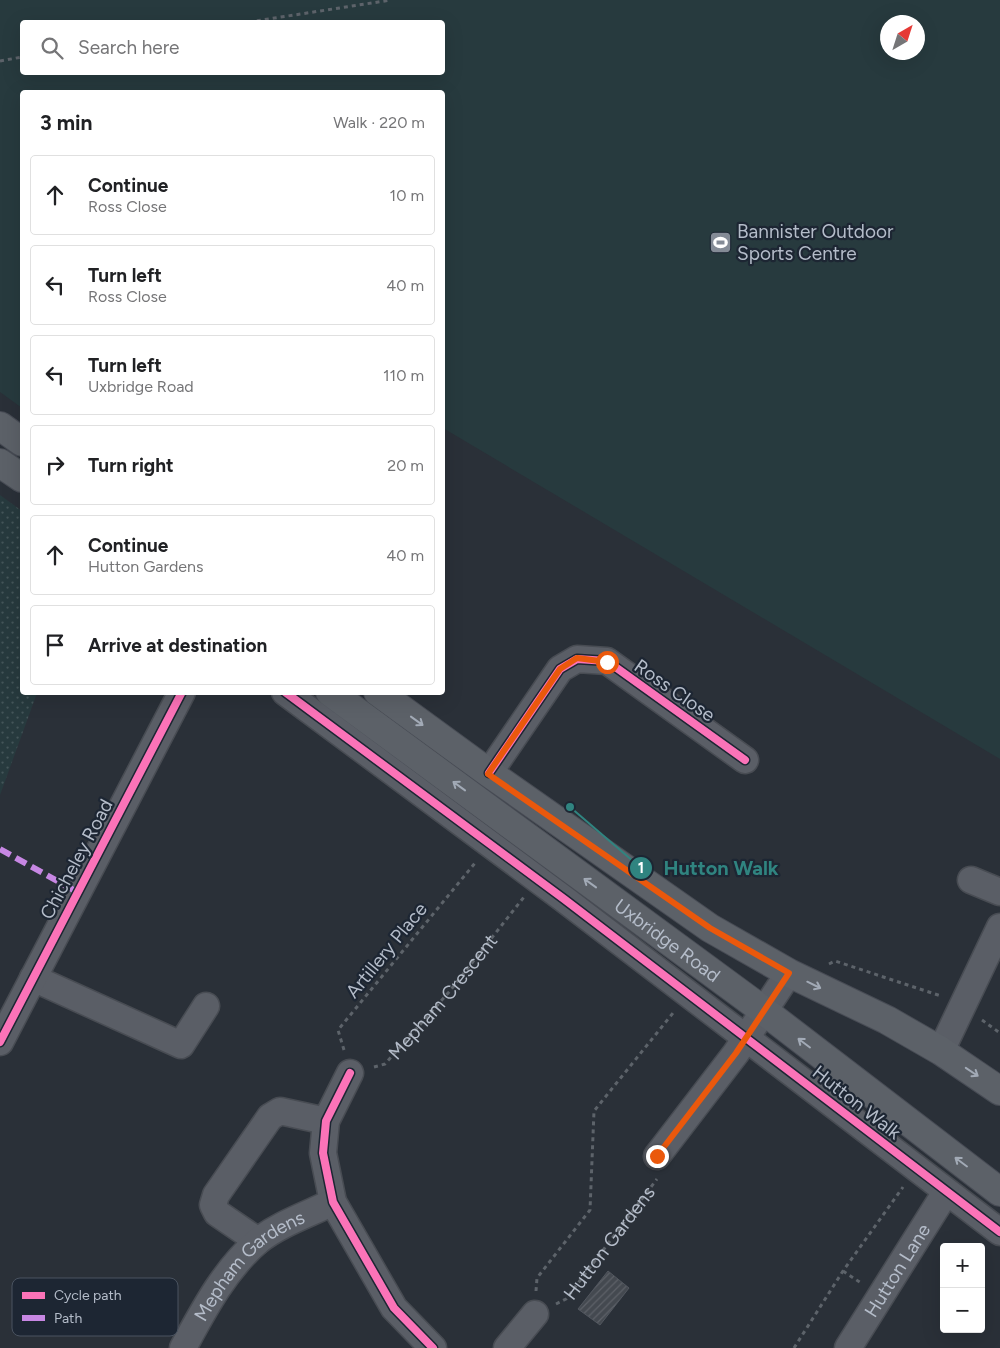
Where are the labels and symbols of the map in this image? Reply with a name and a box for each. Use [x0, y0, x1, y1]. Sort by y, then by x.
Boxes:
north arrow [880, 15, 925, 60]
place label: Bannister Outdoor Sports Centre [737, 220, 894, 265]
sports icon: Bannister Outdoor Sports Centre [709, 230, 733, 254]
route start [596, 651, 619, 674]
street label: Ross Close [630, 654, 720, 727]
one-way arrow [410, 716, 424, 726]
one-way arrow [453, 781, 466, 792]
street label: Chicheley Road [35, 795, 118, 923]
callout: Hutton Walk [628, 851, 789, 886]
text: Hutton Walk [663, 856, 779, 880]
text: 1 [638, 859, 644, 877]
one-way arrow [583, 878, 597, 888]
street label: Uxbridge Road [610, 894, 725, 987]
street label: Artillery Place [341, 898, 432, 1003]
street label: Mepham Crescent [384, 930, 502, 1064]
one-way arrow [806, 981, 821, 990]
one-way arrow [798, 1037, 811, 1048]
street label: Hutton Walk [808, 1061, 906, 1145]
one-way arrow [964, 1067, 978, 1077]
route end [646, 1145, 669, 1168]
one-way arrow [955, 1157, 968, 1168]
street label: Hutton Gardens [559, 1181, 660, 1304]
street label: Mepham Gardens [189, 1206, 308, 1325]
street label: Hutton Lane [859, 1219, 935, 1321]
legend [12, 1278, 178, 1336]
text: Cycle path [54, 1287, 122, 1304]
text: Path [54, 1310, 82, 1327]

